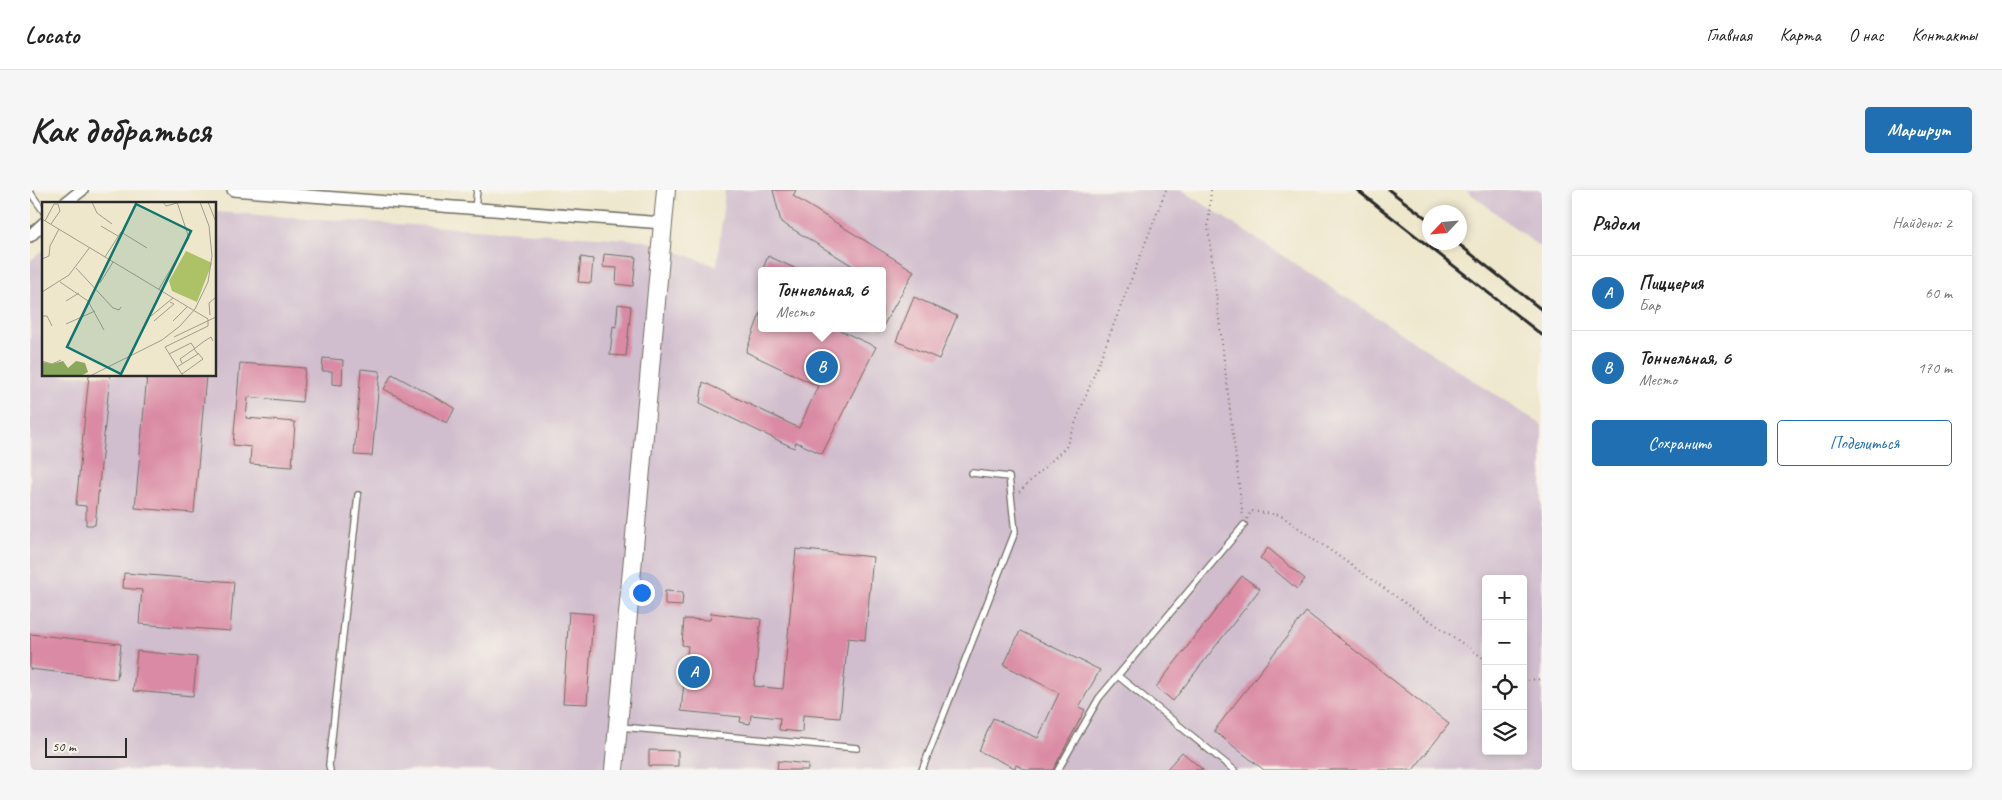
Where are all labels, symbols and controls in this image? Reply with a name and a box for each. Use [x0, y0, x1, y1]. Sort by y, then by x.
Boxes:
text: Locato [25, 20, 79, 50]
text: Главная [1707, 24, 1752, 46]
text: Карта [1780, 24, 1821, 46]
text: О нас [1849, 24, 1884, 46]
text: Контакты [1912, 24, 1977, 46]
button: Маршрут [1865, 107, 1972, 153]
text: Как добраться [30, 108, 211, 153]
inset map [42, 202, 216, 376]
north arrow [1422, 205, 1467, 250]
text: Рядом [1592, 210, 1639, 236]
text: Найдено: 2 [1892, 213, 1952, 233]
popup [758, 267, 886, 332]
text: Пиццерия [1639, 271, 1703, 295]
text: Тоннельная, 6 [776, 278, 868, 302]
text: A [1604, 283, 1612, 303]
text: 60 m [1925, 283, 1952, 303]
text: Бар [1639, 295, 1660, 315]
text: Место [776, 302, 814, 322]
text: Тоннельная, 6 [1639, 346, 1731, 370]
pin: B [806, 348, 838, 386]
text: B [1604, 358, 1612, 378]
text: 170 m [1918, 358, 1952, 378]
text: Место [1639, 370, 1677, 390]
button: Сохранить [1592, 420, 1767, 466]
button: Поделиться [1777, 420, 1952, 466]
map controls [1482, 575, 1527, 755]
button: + [1482, 575, 1527, 620]
your location [629, 580, 655, 606]
button: − [1482, 620, 1527, 665]
pin: A [678, 653, 710, 691]
button: locate [1482, 665, 1527, 710]
button: layers [1482, 710, 1527, 755]
scale bar [45, 735, 128, 758]
text: 50 m [52, 738, 76, 755]

